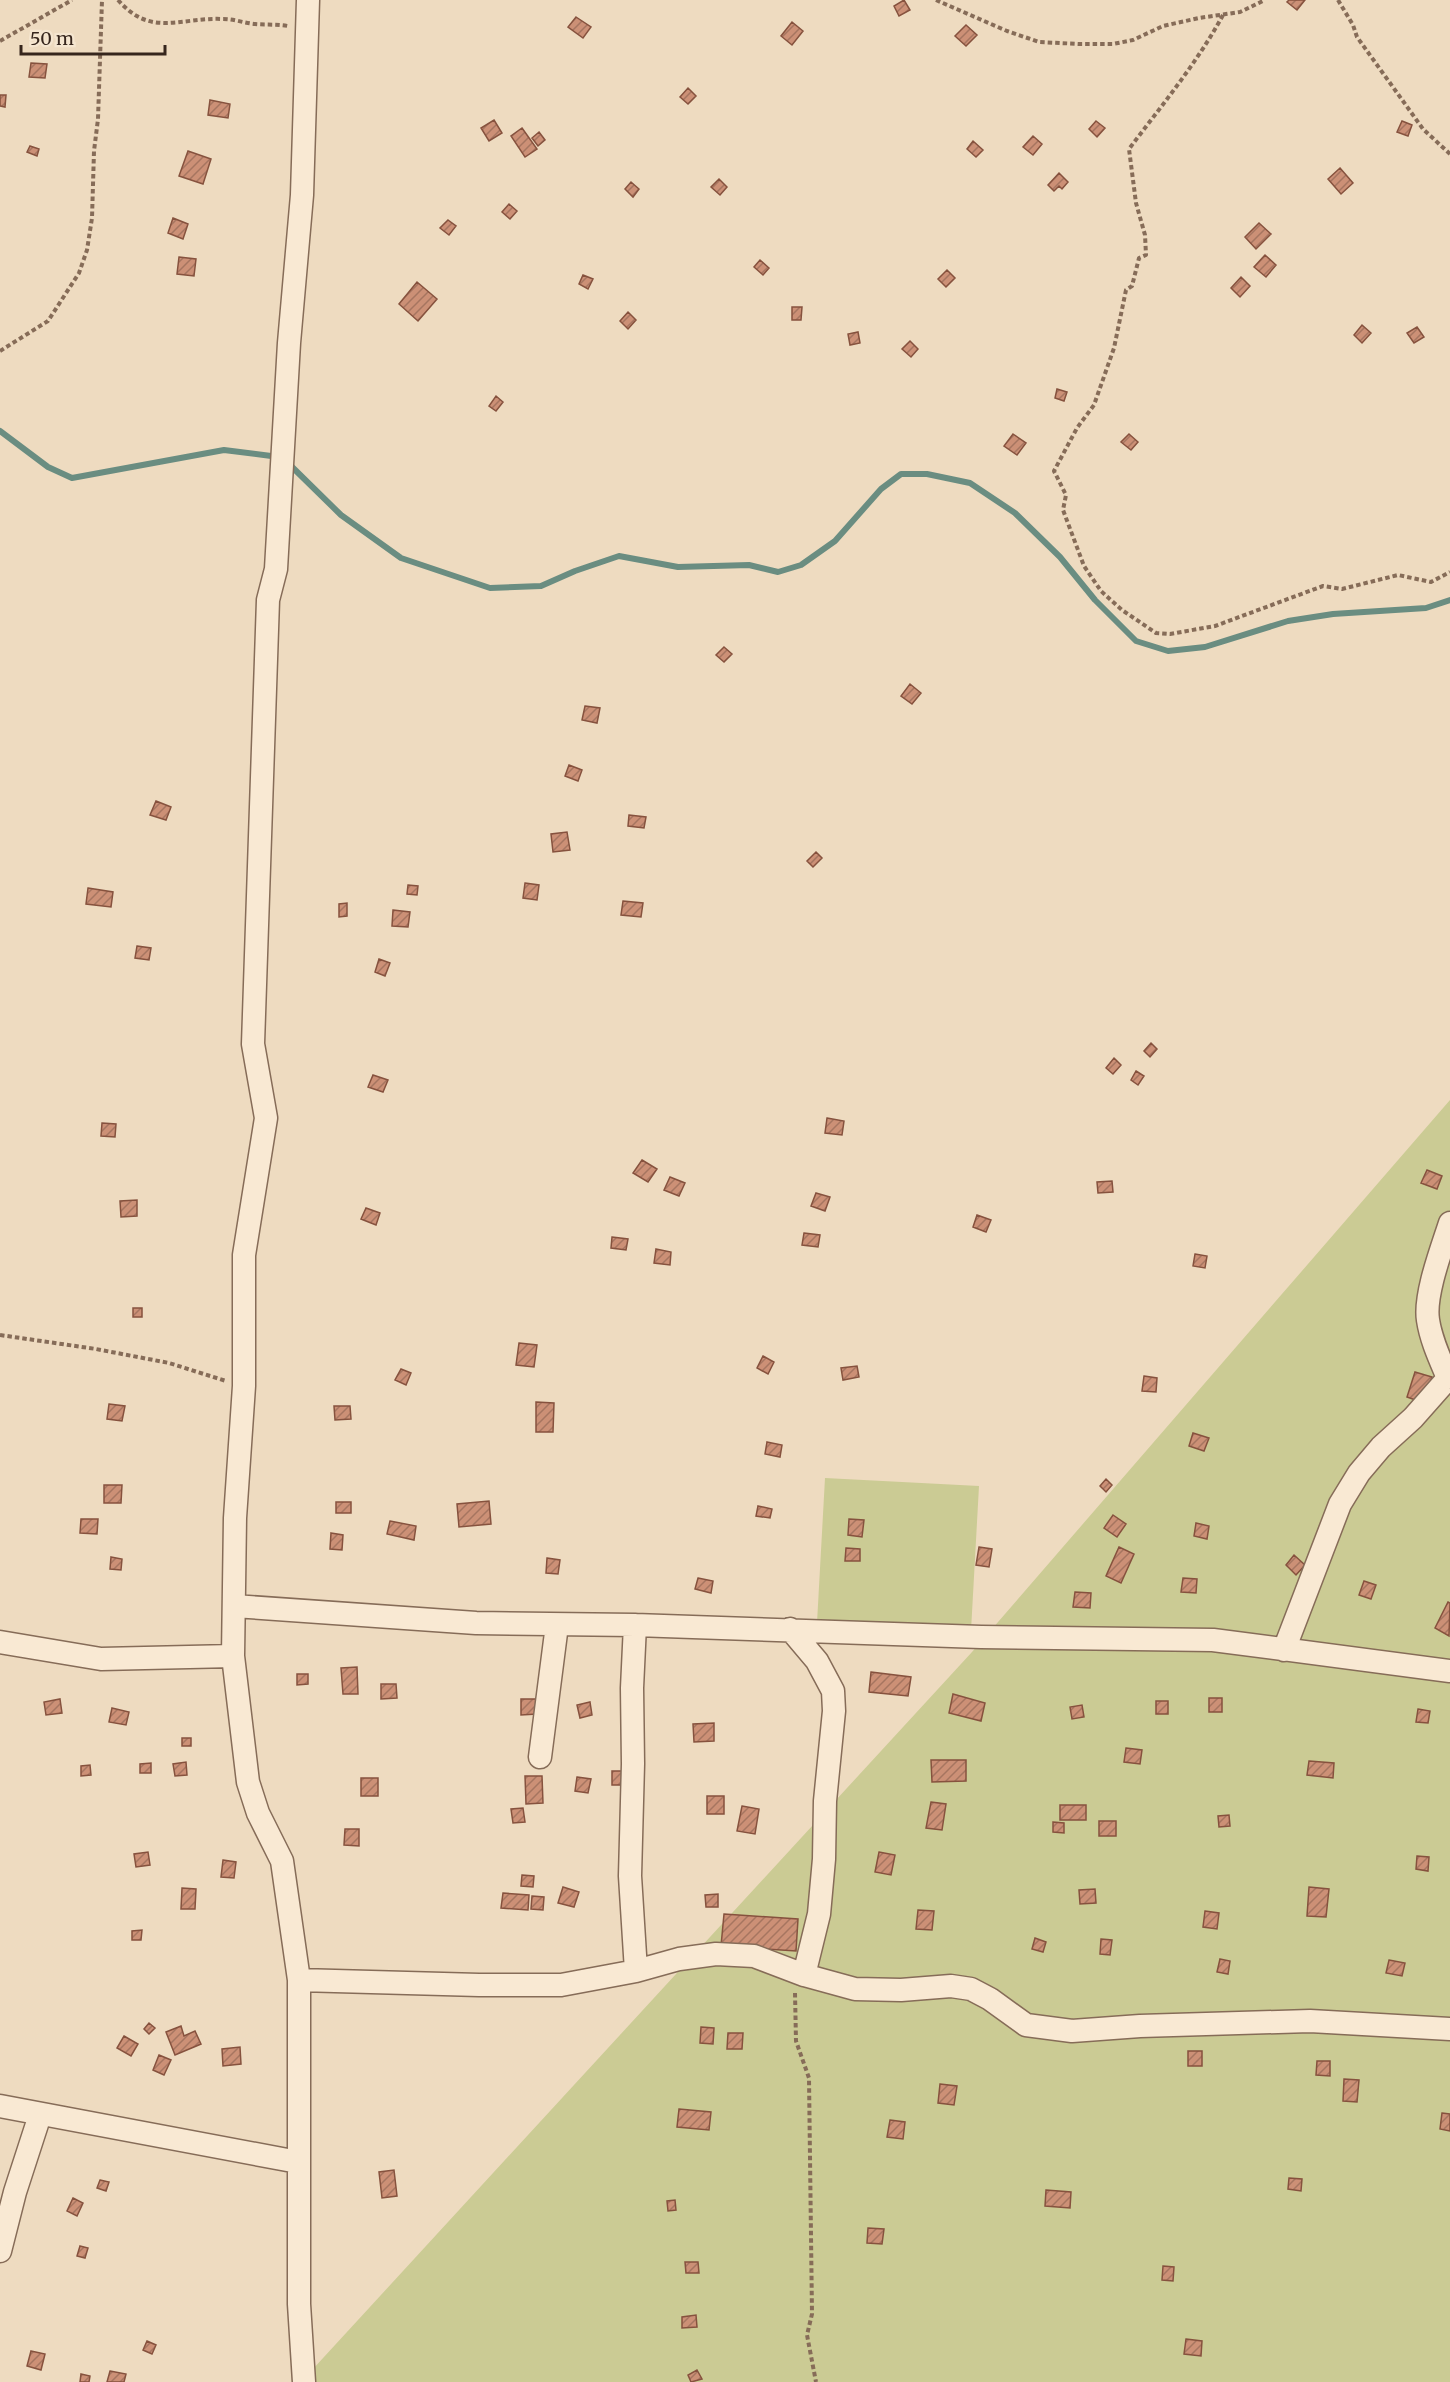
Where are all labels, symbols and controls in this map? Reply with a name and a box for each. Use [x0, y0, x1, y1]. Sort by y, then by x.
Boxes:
scale bar [21, 18, 165, 56]
text: 50 m [30, 27, 74, 50]

